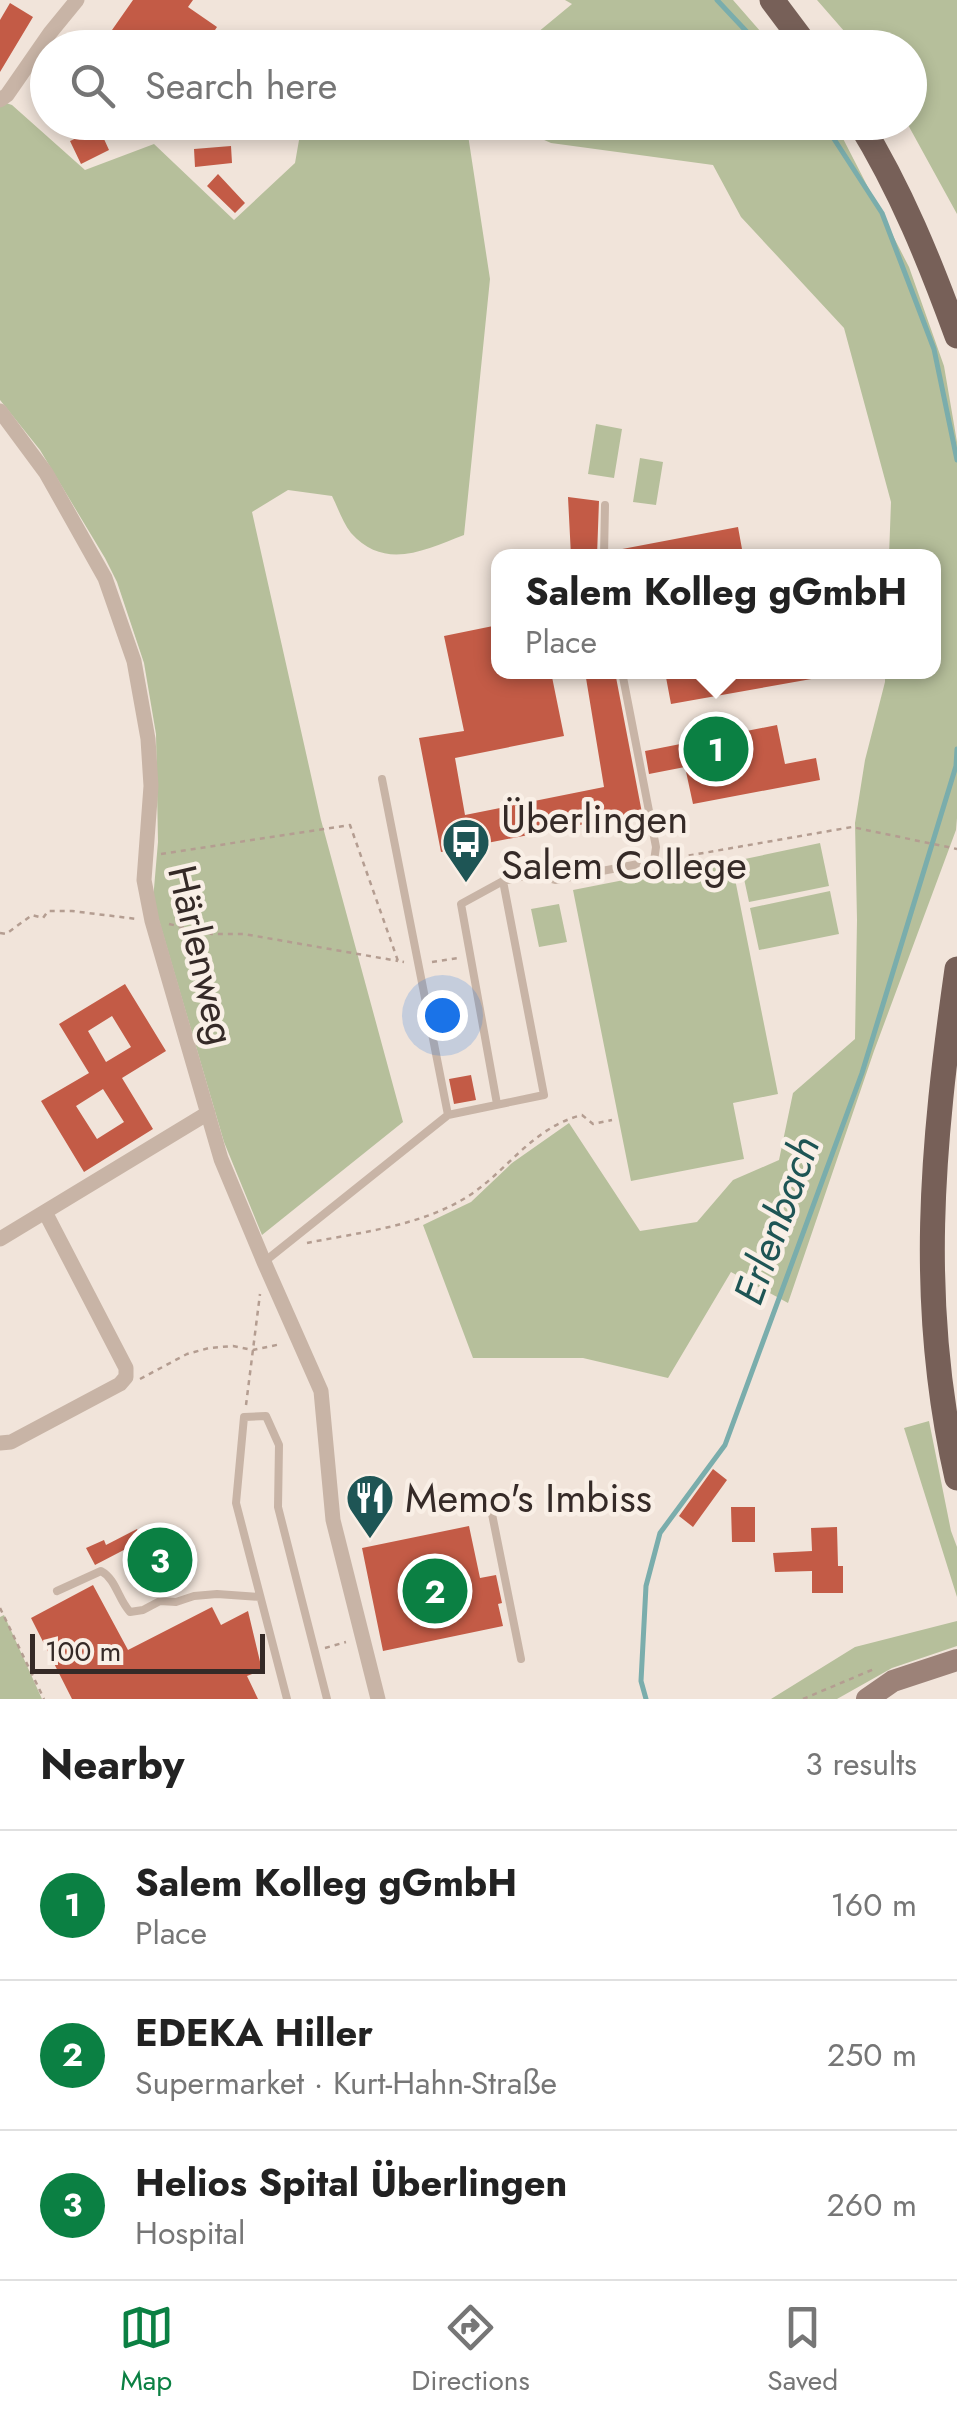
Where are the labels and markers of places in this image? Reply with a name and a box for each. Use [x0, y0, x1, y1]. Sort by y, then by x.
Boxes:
pin: 1 [684, 712, 748, 786]
place label: Überlingen Salem College [501, 790, 747, 894]
bus stop icon: Überlingen Salem College [440, 816, 492, 884]
place label: Memo's Imbiss [405, 1469, 652, 1527]
restaurant icon: Memo's Imbiss [344, 1472, 396, 1540]
pin: 3 [128, 1522, 192, 1598]
pin: 2 [402, 1554, 468, 1628]

